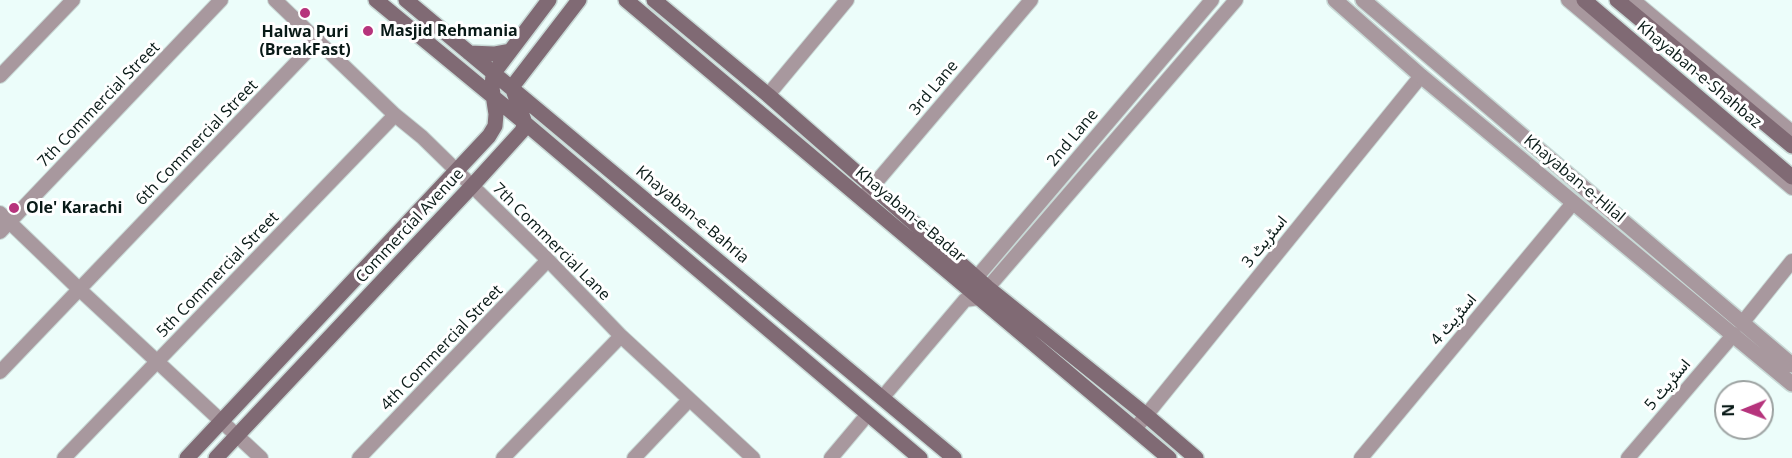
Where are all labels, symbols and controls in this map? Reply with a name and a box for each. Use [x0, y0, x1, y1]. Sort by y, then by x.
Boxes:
marker: Halwa Puri (BreakFast) [298, 6, 312, 20]
street label: Khayaban-e-Shahbaz [1633, 17, 1765, 133]
place label: Masjid Rehmania [380, 21, 518, 41]
place label: Halwa Puri (BreakFast) [259, 22, 351, 60]
marker: Masjid Rehmania [361, 24, 375, 38]
street label: 7th Commercial Street [34, 38, 164, 172]
street label: 3rd Lane [906, 57, 962, 119]
street label: 6th Commercial Street [132, 76, 262, 210]
street label: 2nd Lane [1043, 105, 1103, 171]
street label: Khayaban-e-Hilal [1520, 131, 1628, 227]
street label: Khayaban-e-Bahria [632, 162, 752, 268]
street label: Khayaban-e-Badar [851, 163, 969, 267]
street label: Commercial Avenue [352, 165, 468, 287]
street label: 7th Commercial Lane [488, 179, 614, 305]
place label: Ole' Karachi [26, 198, 122, 218]
marker: Ole' Karachi [7, 201, 21, 215]
street label: 5th Commercial Street [153, 208, 283, 342]
street label: اسٹریٹ 3 [1238, 212, 1292, 272]
street label: 4th Commercial Street [377, 281, 507, 415]
street label: اسٹریٹ 4 [1427, 290, 1481, 350]
street label: اسٹریٹ 5 [1641, 355, 1695, 415]
north arrow [1714, 380, 1774, 440]
text: N [1717, 404, 1739, 417]

